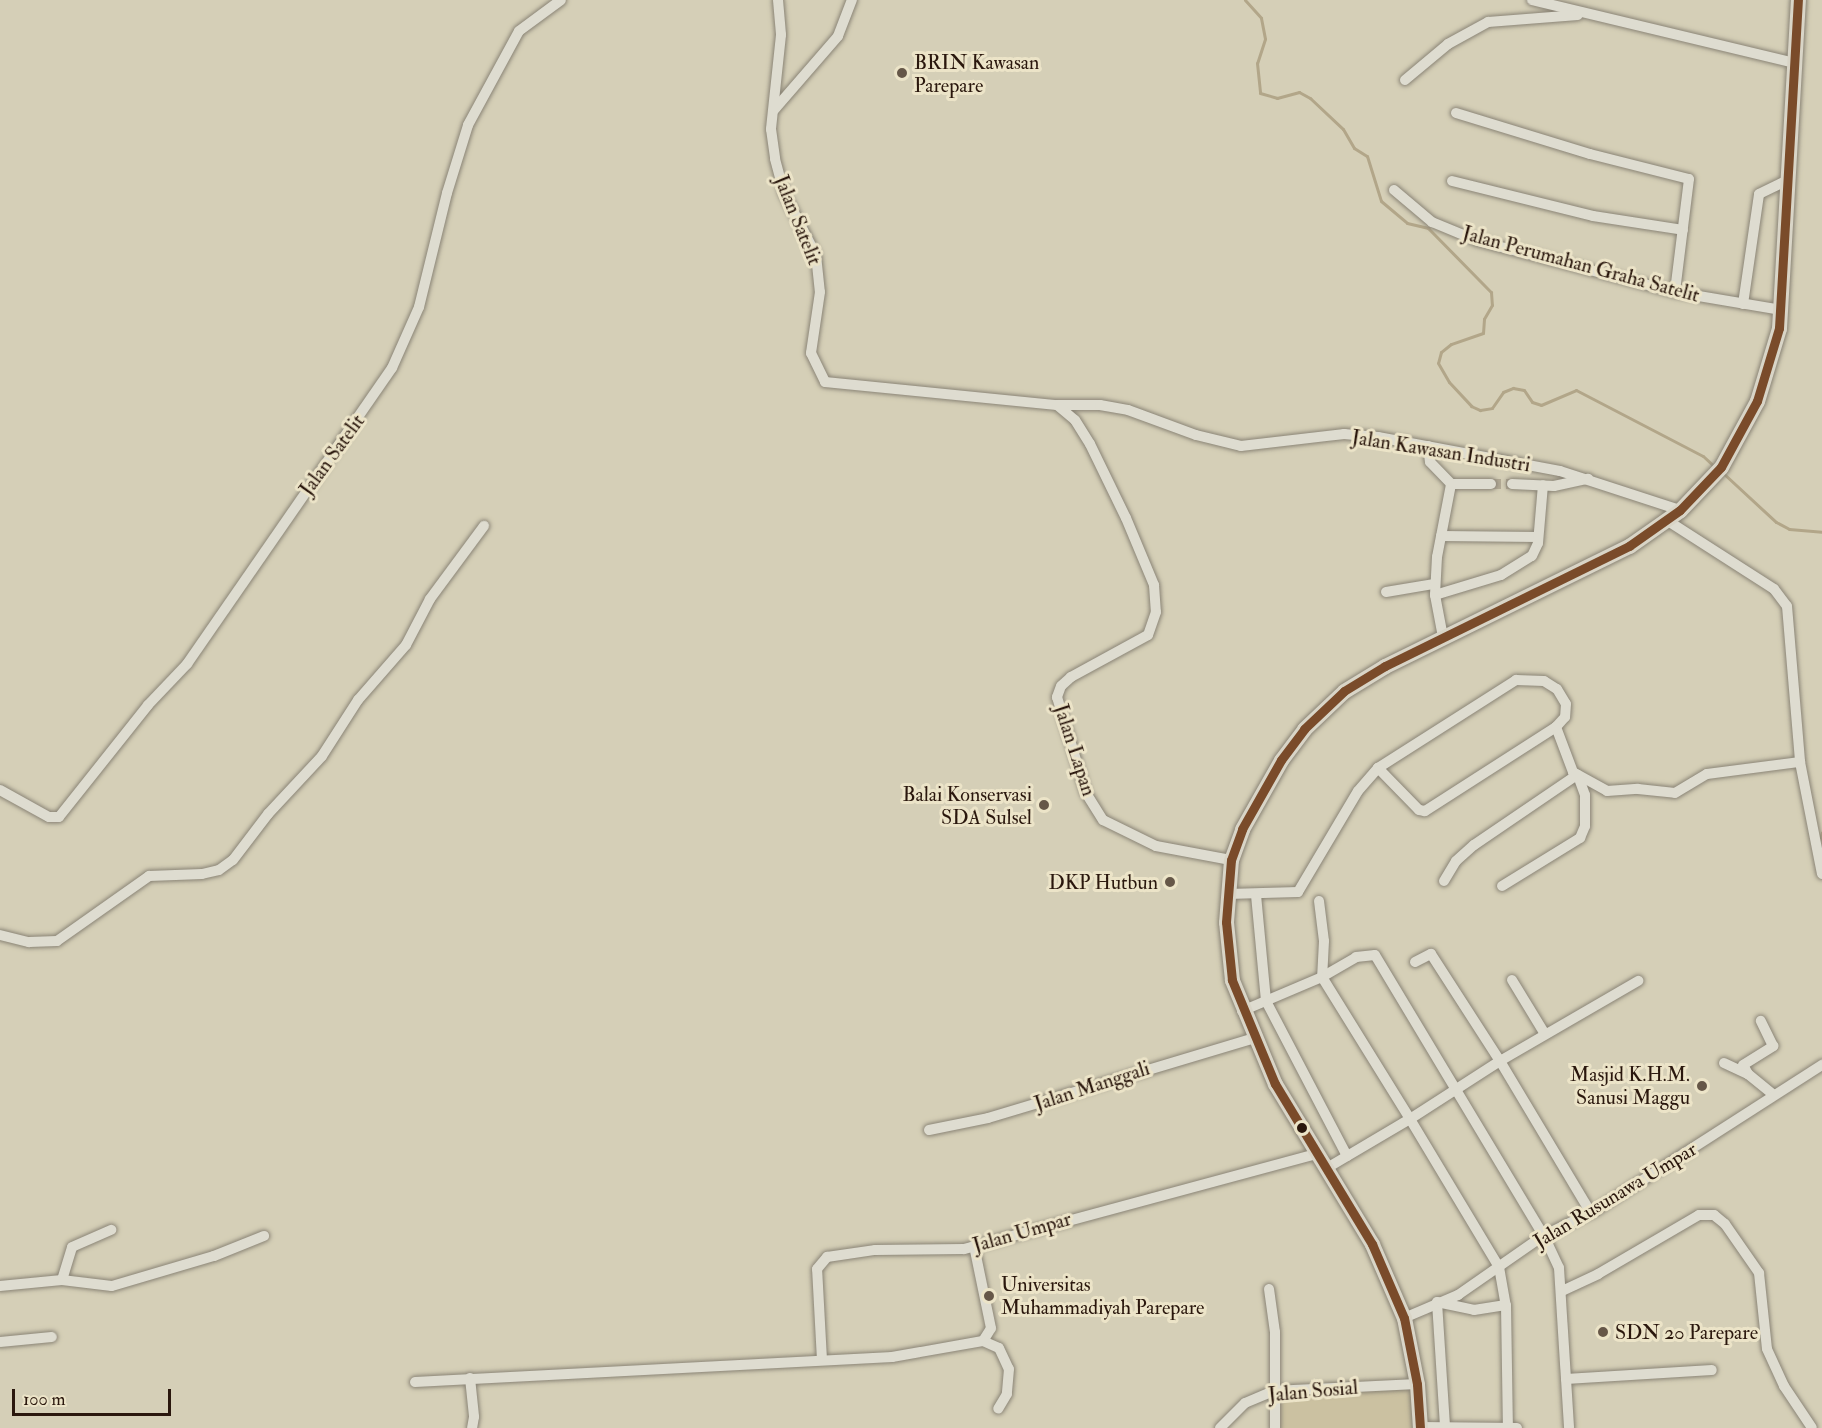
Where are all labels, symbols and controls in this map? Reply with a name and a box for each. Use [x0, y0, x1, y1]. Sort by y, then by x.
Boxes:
place label: BRIN Kawasan Parepare [914, 50, 1039, 97]
marker: BRIN Kawasan Parepare [895, 66, 909, 80]
street label: Jalan Satelit [769, 172, 827, 268]
street label: Jalan Perumahan Graha Satelit [1460, 221, 1702, 307]
street label: Jalan Satelit [294, 410, 370, 500]
street label: Jalan Kawasan Industri [1350, 425, 1532, 477]
street label: Jalan Lapan [1049, 701, 1101, 799]
place label: Balai Konservasi SDA Sulsel [902, 782, 1032, 829]
marker: Balai Konservasi SDA Sulsel [1037, 798, 1051, 812]
place label: DKP Hutbun [1049, 870, 1158, 894]
marker: DKP Hutbun [1163, 875, 1177, 889]
street label: Jalan Manggali [1031, 1056, 1153, 1116]
place label: Masjid K.H.M. Sanusi Maggu [1570, 1062, 1690, 1109]
marker: Masjid K.H.M. Sanusi Maggu [1695, 1079, 1709, 1093]
unlabelled marker [1296, 1122, 1308, 1134]
street label: Jalan Rusunawa Umpar [1529, 1137, 1701, 1253]
street label: Jalan Umpar [970, 1207, 1074, 1257]
place label: Universitas Muhammadiyah Parepare [1001, 1272, 1204, 1319]
marker: Universitas Muhammadiyah Parepare [982, 1289, 996, 1303]
place label: SDN 20 Parepare [1615, 1320, 1758, 1344]
marker: SDN 20 Parepare [1596, 1325, 1610, 1339]
street label: Jalan Sosial [1267, 1375, 1359, 1407]
scale bar [15, 1377, 174, 1415]
text: 100 m [23, 1388, 66, 1411]

